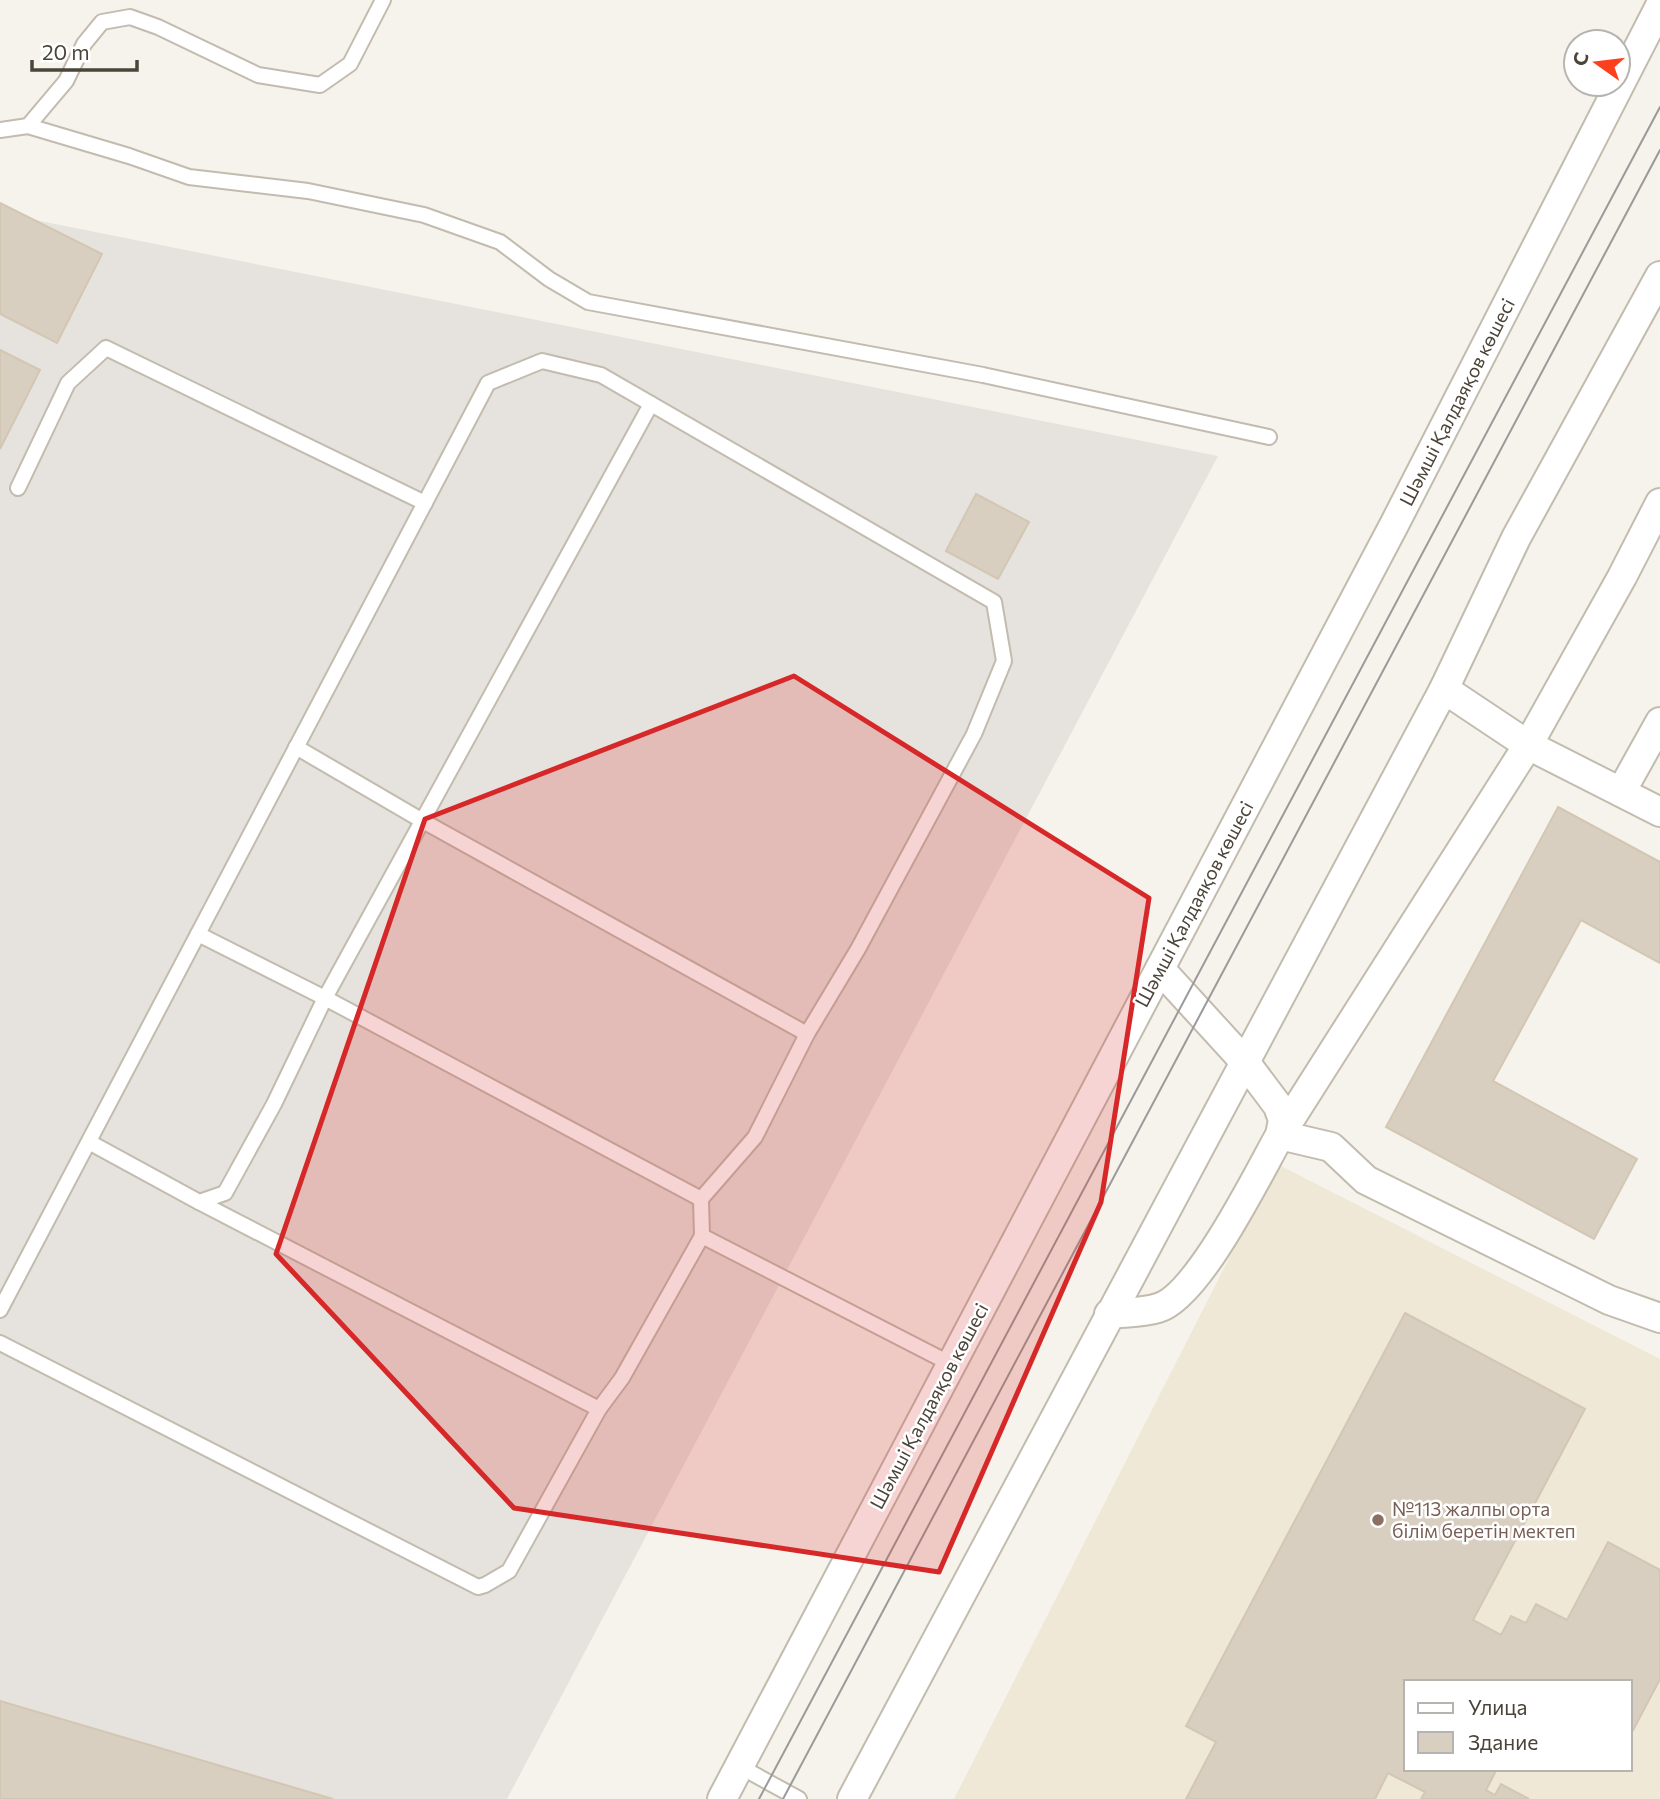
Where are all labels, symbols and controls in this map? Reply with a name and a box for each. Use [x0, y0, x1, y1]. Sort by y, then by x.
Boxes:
scale bar [32, 28, 136, 72]
north arrow [1562, 28, 1632, 98]
text: 20 m [42, 39, 90, 64]
text: С [1567, 50, 1593, 68]
street label: Шәмші Қалдаяқов көшесі [1394, 294, 1519, 509]
street label: Шәмші Қалдаяқов көшесі [1129, 797, 1258, 1011]
street label: Шәмші Қалдаяқов көшесі [864, 1299, 993, 1513]
place label: №113 жалпы орта білім беретін мектеп [1392, 1497, 1576, 1542]
marker: №113 жалпы орта білім беретін мектеп [1370, 1512, 1386, 1528]
legend [1404, 1680, 1632, 1771]
text: Улица [1468, 1694, 1527, 1719]
text: Здание [1468, 1729, 1538, 1754]

